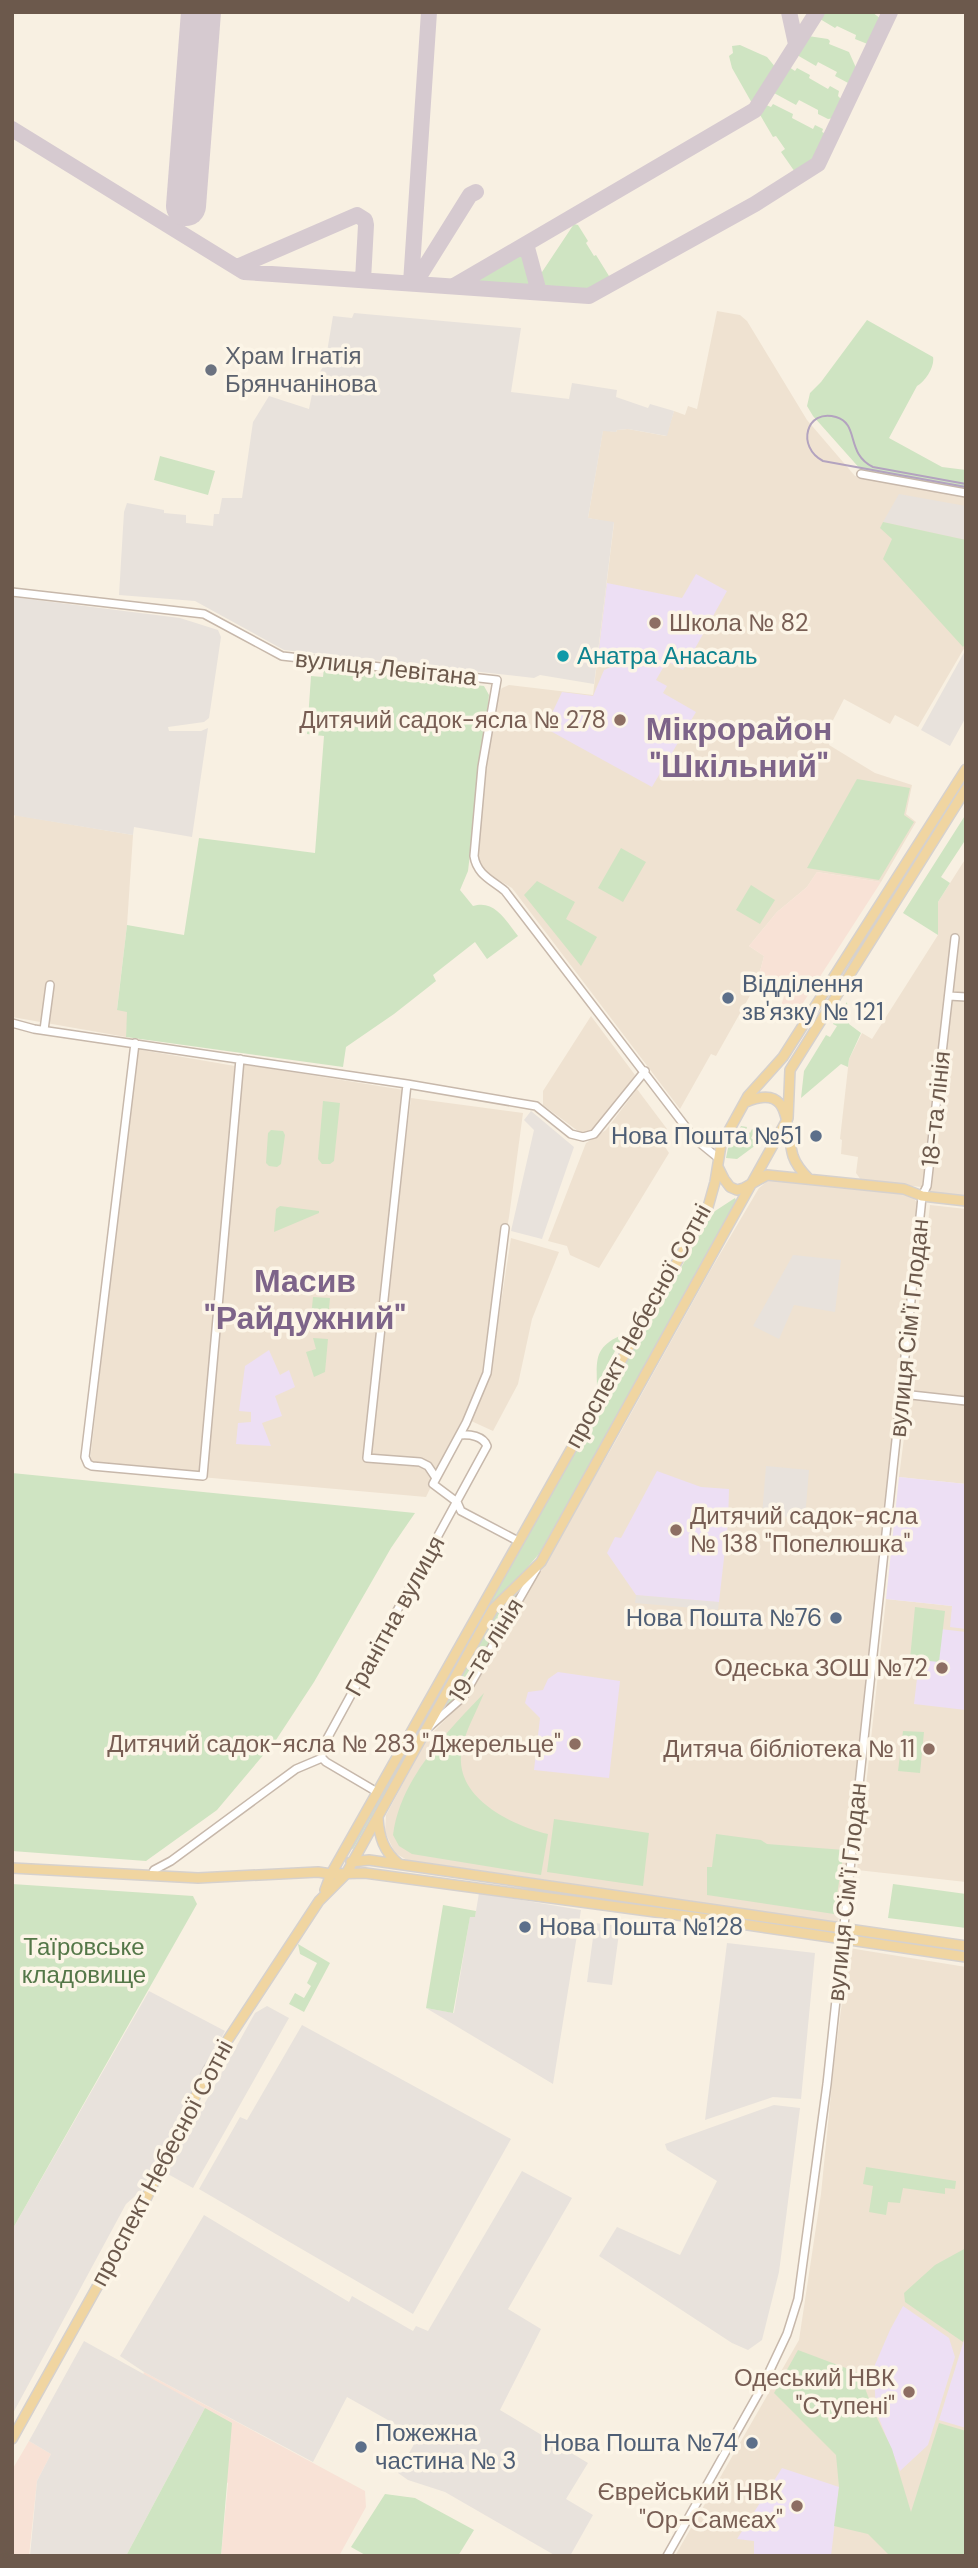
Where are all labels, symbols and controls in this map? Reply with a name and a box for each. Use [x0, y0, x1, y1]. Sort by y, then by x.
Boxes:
place label: Храм Ігнатія Брянчанінова [225, 340, 378, 399]
marker: Храм Ігнатія Брянчанінова [203, 362, 219, 378]
place label: Школа № 82 [669, 607, 808, 638]
marker: Школа № 82 [647, 615, 663, 631]
place label: Анатра Анасаль [577, 640, 758, 671]
street label: вулиця Левітана [294, 643, 479, 693]
marker: Анатра Анасаль [555, 648, 571, 664]
place label: Дитячий садок-ясла № 278 [299, 704, 606, 735]
district label: Мікрорайон "Шкільний" [646, 708, 832, 787]
marker: Дитячий садок-ясла № 278 [612, 712, 628, 728]
place label: Відділення зв'язку № 121 [742, 968, 884, 1027]
marker: Відділення зв'язку № 121 [720, 990, 736, 1006]
street label: 18-та лінія [914, 1049, 957, 1168]
place label: Нова Пошта №51 [611, 1120, 802, 1151]
marker: Нова Пошта №51 [808, 1128, 824, 1144]
street label: проспект Небесної Сотні [557, 1198, 718, 1453]
street label: вулиця Сім'ї Глодан [882, 1217, 935, 1439]
district label: Масив "Райдужний" [204, 1260, 406, 1339]
place label: Дитячий садок-ясла № 138 "Попелюшка" [690, 1500, 919, 1559]
marker: Дитячий садок-ясла № 138 "Попелюшка" [668, 1522, 684, 1538]
street label: Гранітна вулиця [338, 1530, 451, 1701]
street label: 19-та лінія [441, 1592, 530, 1708]
place label: Нова Пошта №76 [626, 1602, 822, 1633]
marker: Нова Пошта №76 [828, 1610, 844, 1626]
place label: Одеська ЗОШ №72 [714, 1652, 928, 1683]
marker: Одеська ЗОШ №72 [934, 1660, 950, 1676]
place label: Дитячий садок-ясла № 283 "Джерельце" [107, 1728, 561, 1759]
place label: Дитяча бібліотека № 11 [663, 1733, 915, 1764]
marker: Дитячий садок-ясла № 283 "Джерельце" [567, 1736, 583, 1752]
marker: Дитяча бібліотека № 11 [921, 1741, 937, 1757]
street label: вулиця Сім'ї Глодан [820, 1781, 873, 2003]
place label: Нова Пошта №128 [539, 1911, 743, 1942]
marker: Нова Пошта №128 [517, 1919, 533, 1935]
park label: Таїровське кладовище [22, 1931, 146, 1990]
street label: проспект Небесної Сотні [83, 2034, 240, 2291]
place label: Одеський НВК "Ступені" [734, 2362, 895, 2421]
marker: Одеський НВК "Ступені" [901, 2384, 917, 2400]
place label: Пожежна частина № 3 [375, 2417, 517, 2476]
place label: Нова Пошта №74 [543, 2427, 738, 2458]
marker: Нова Пошта №74 [744, 2435, 760, 2451]
marker: Пожежна частина № 3 [353, 2439, 369, 2455]
place label: Єврейський НВК "Ор-Самєах" [597, 2476, 783, 2535]
marker: Єврейський НВК "Ор-Самєах" [789, 2498, 805, 2514]

